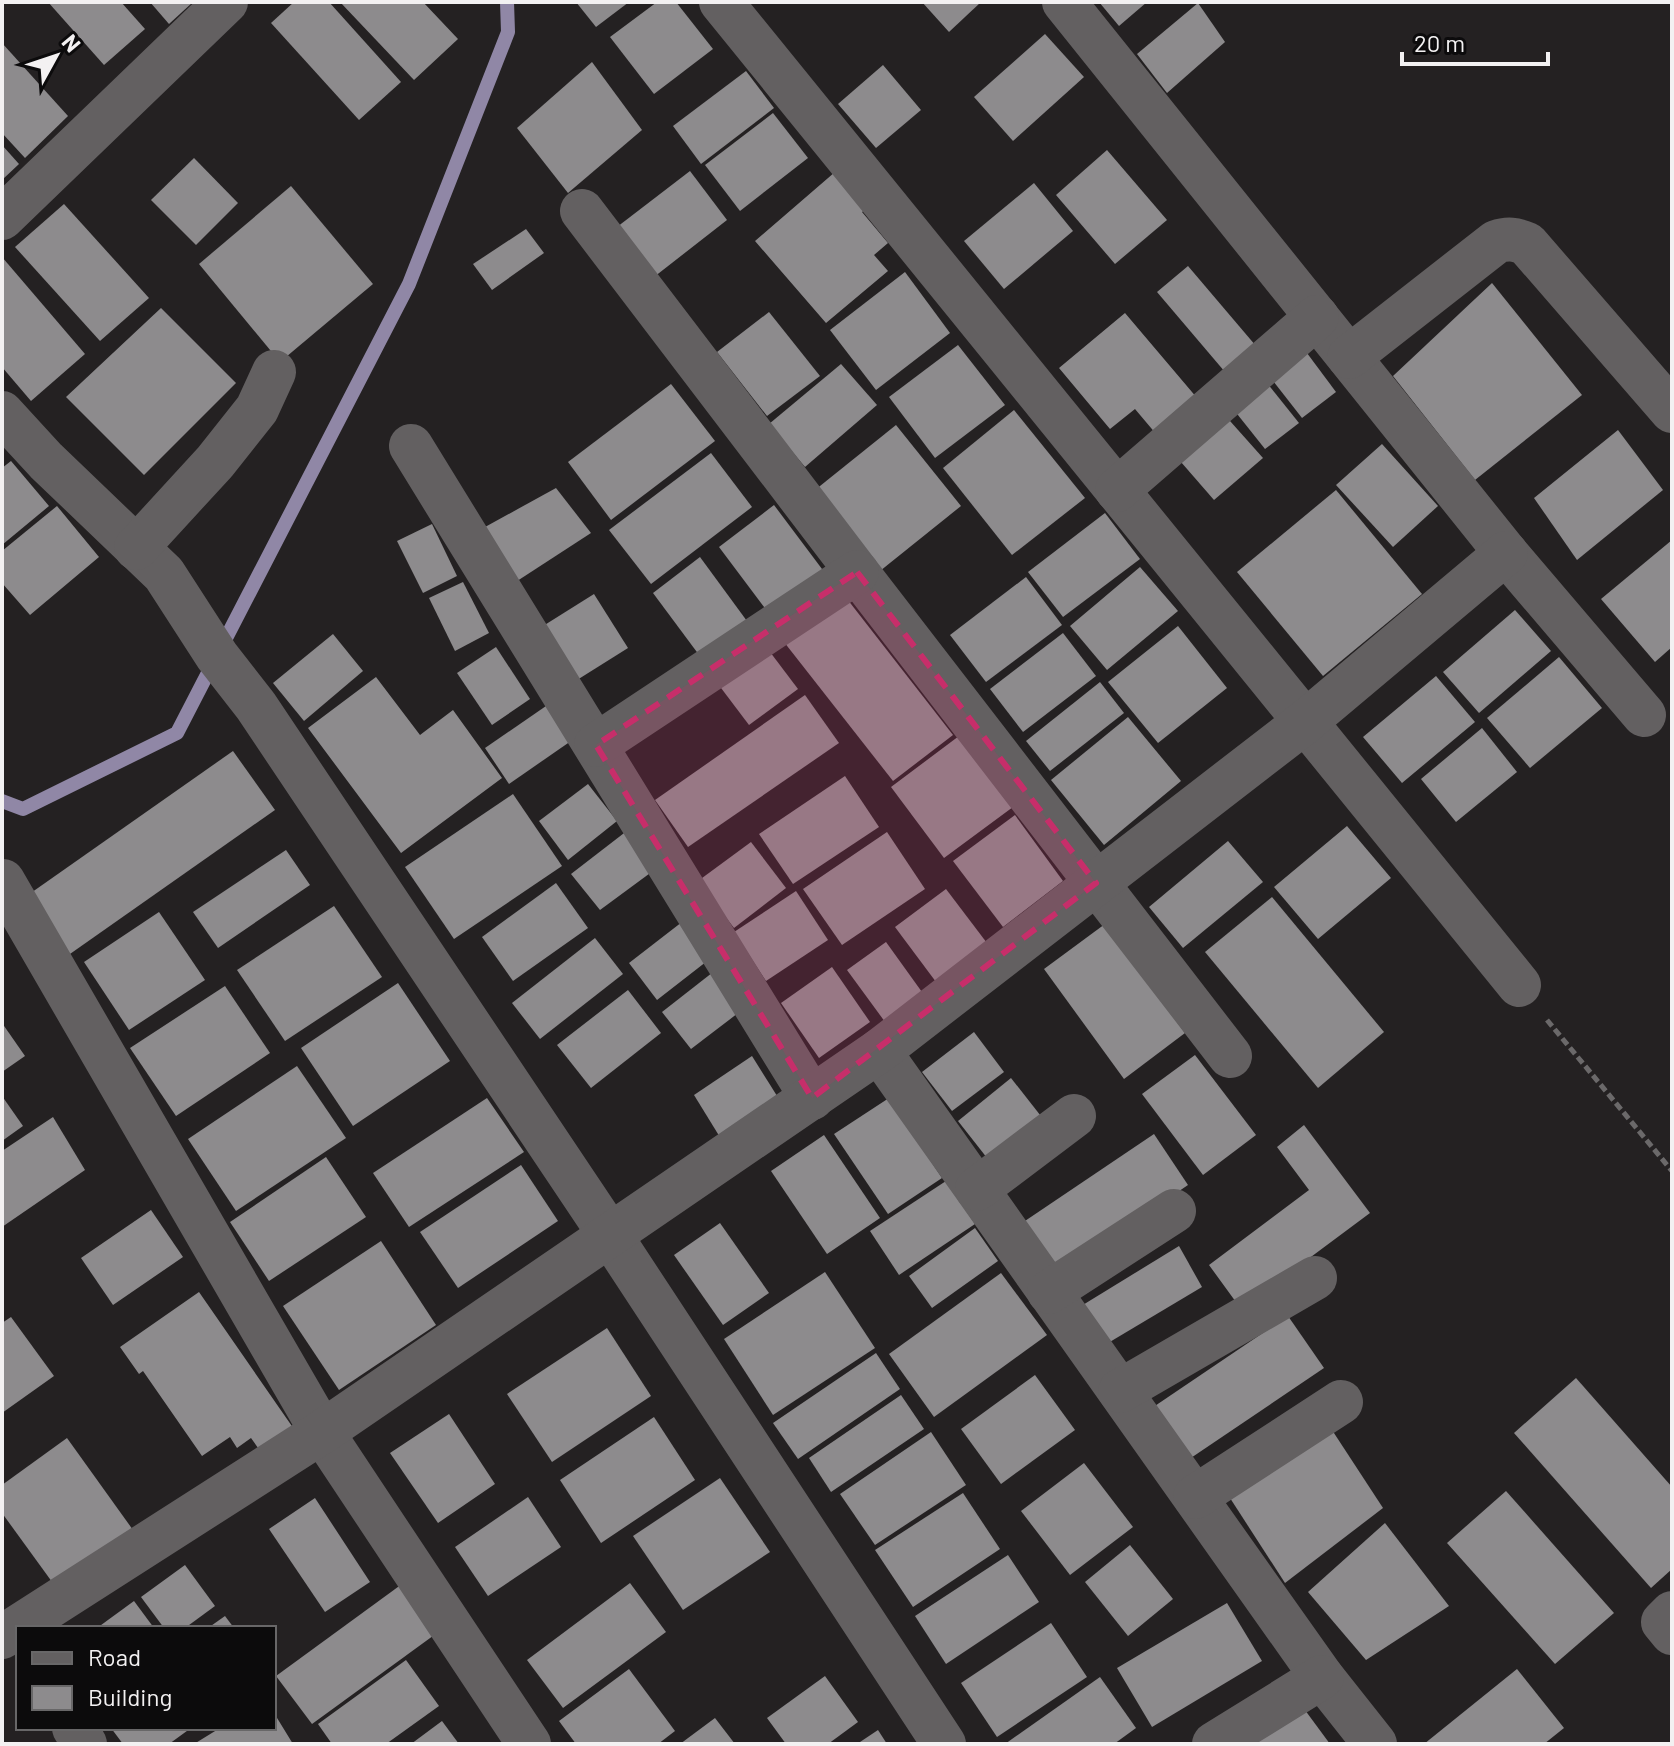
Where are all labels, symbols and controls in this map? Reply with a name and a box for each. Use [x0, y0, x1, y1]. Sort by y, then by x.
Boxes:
north arrow [16, 16, 96, 96]
scale bar [1402, 16, 1548, 66]
text: 20 m [1414, 28, 1465, 57]
text: N [57, 29, 87, 56]
legend [16, 1626, 276, 1730]
text: Road [88, 1642, 141, 1671]
text: Building [88, 1682, 172, 1711]

